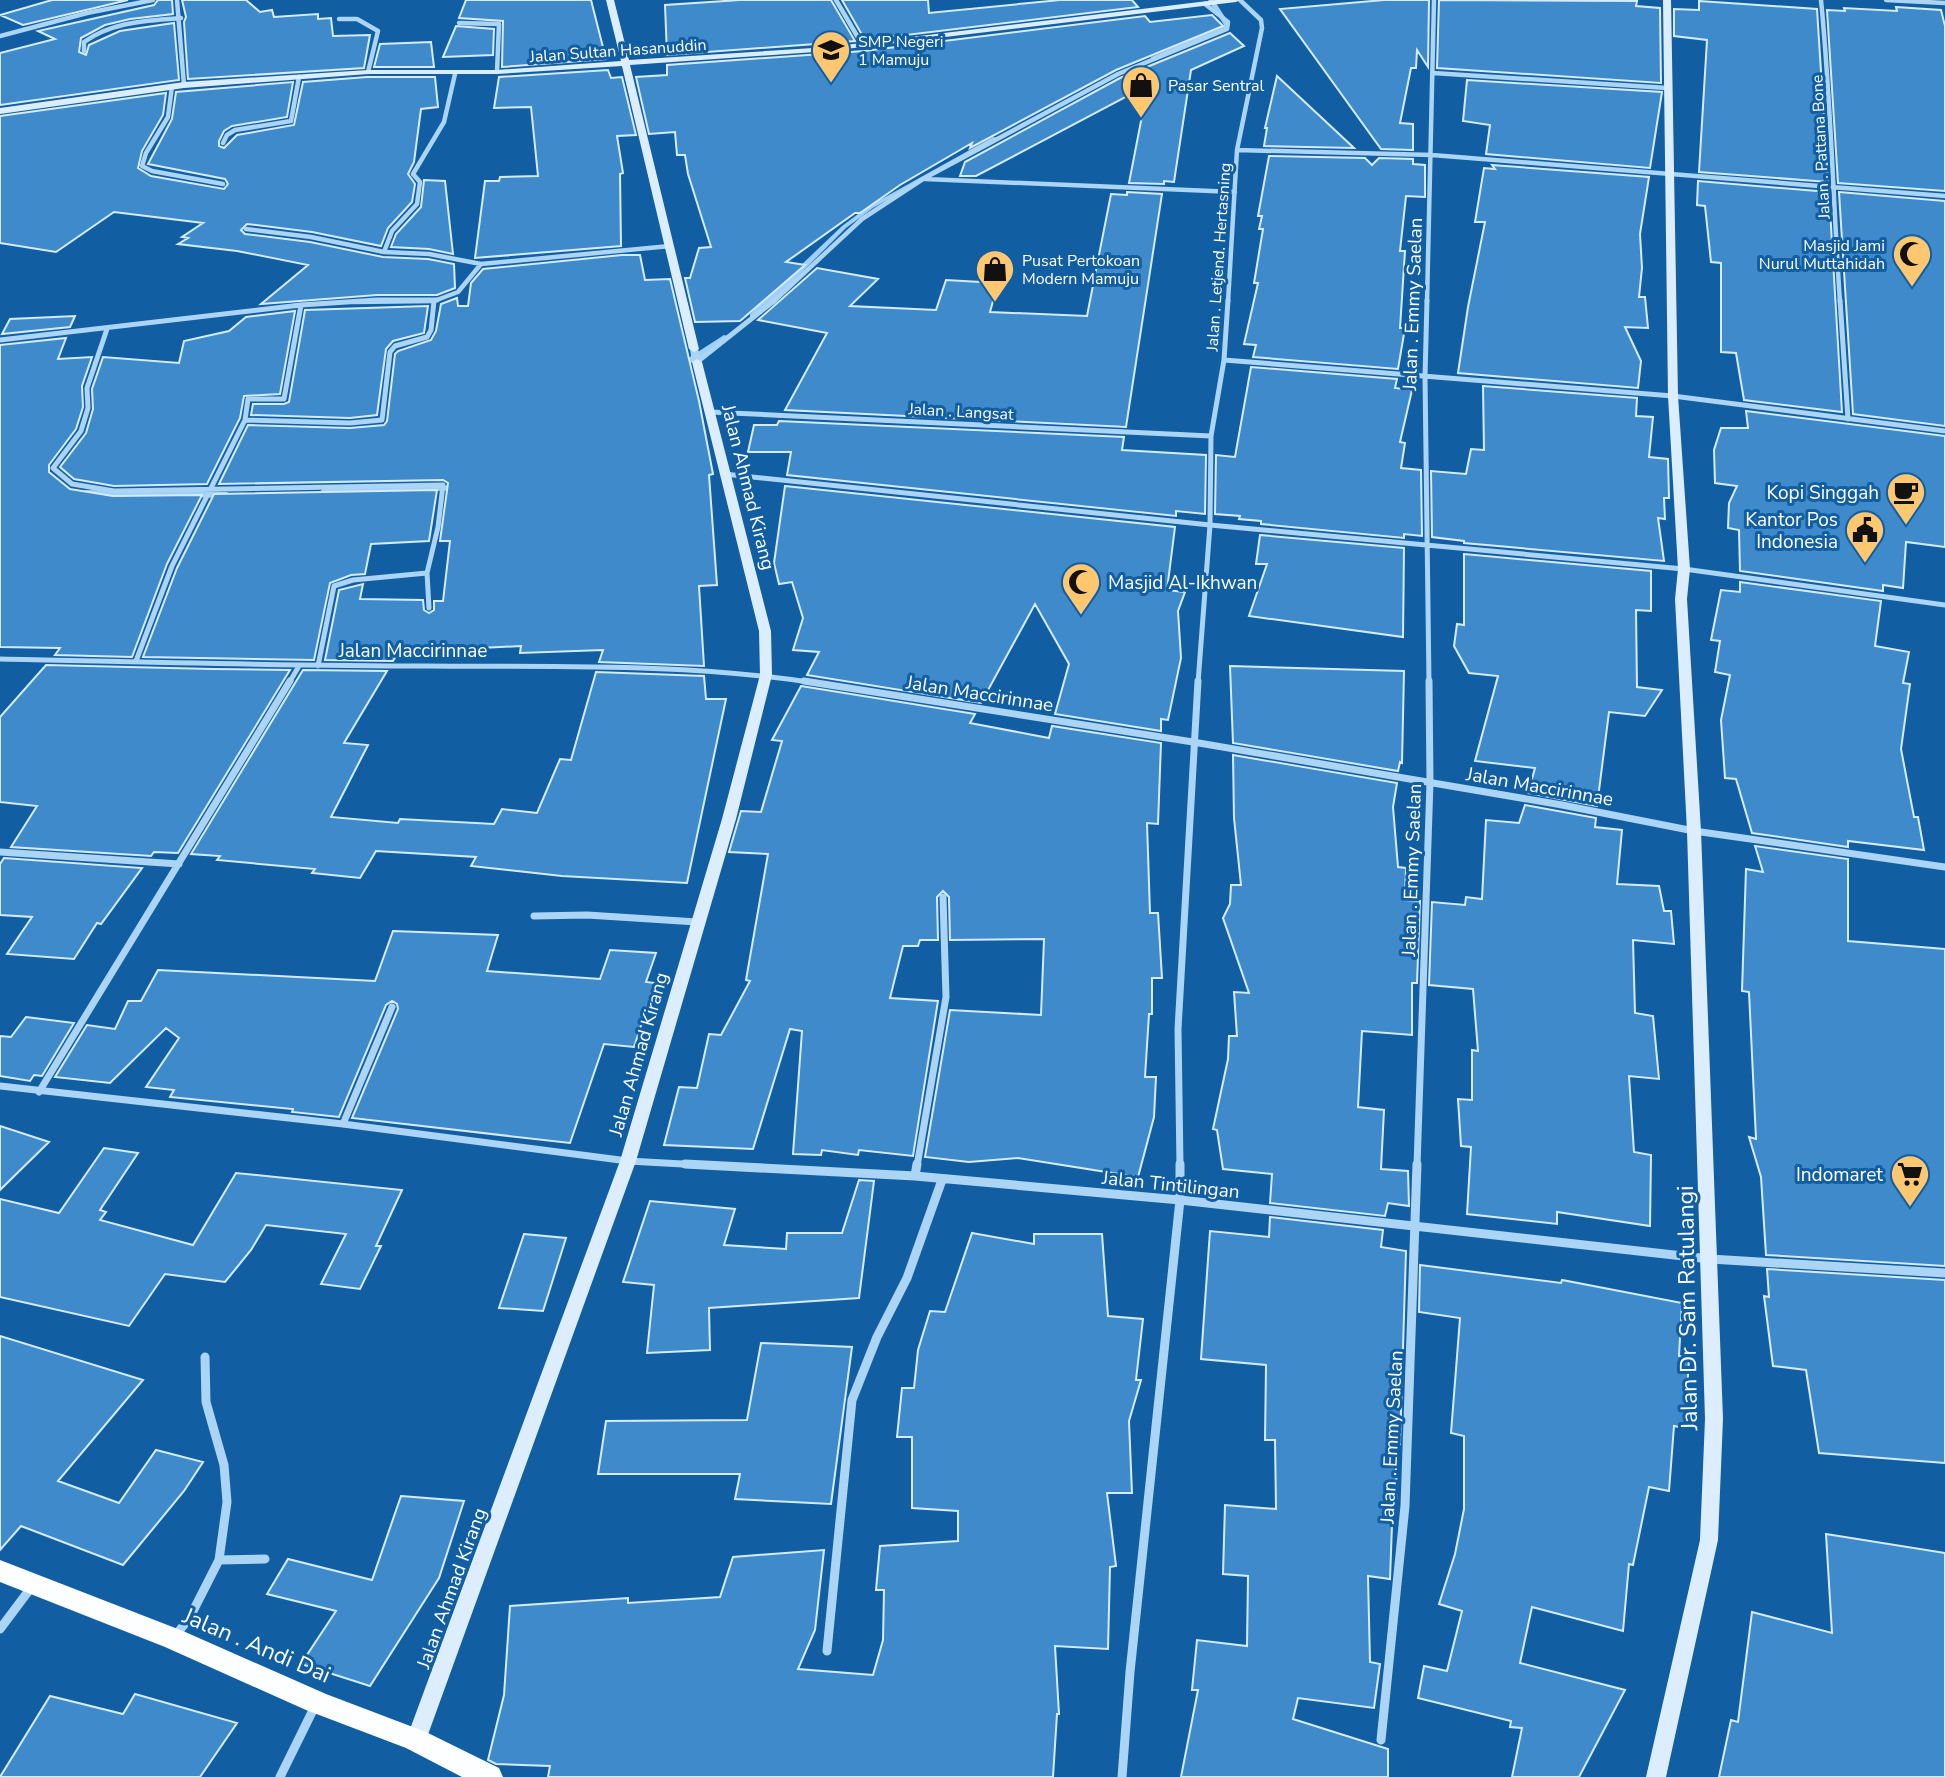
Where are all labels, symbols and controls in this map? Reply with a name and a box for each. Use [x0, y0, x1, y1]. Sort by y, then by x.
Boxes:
school or university icon: SMP Negeri 1 Mamuju [810, 29, 852, 84]
place label: SMP Negeri 1 Mamuju [858, 31, 943, 71]
street label: Jalan Sultan Hasanuddin [528, 34, 707, 68]
shop icon: Pasar Sentral [1120, 64, 1162, 119]
street label: Jalan . Pattana Bone [1806, 74, 1836, 221]
place label: Pasar Sentral [1168, 75, 1264, 97]
street label: Jalan . Letjend. Hertasning [1201, 162, 1237, 353]
street label: Jalan . Emmy Saelan [1397, 217, 1429, 392]
mosque icon: Masjid Jami Nurul Muttahidah [1891, 233, 1933, 288]
place label: Masjid Jami Nurul Muttahidah [1759, 235, 1885, 275]
shop icon: Pusat Pertokoan Modern Mamuju [974, 248, 1016, 303]
place label: Pusat Pertokoan Modern Mamuju [1022, 250, 1140, 290]
street label: Jalan . Langsat [907, 398, 1014, 426]
street label: Jalan Ahmad Kirang [715, 401, 781, 573]
cafe icon: Kopi Singgah [1885, 471, 1927, 526]
place label: Kopi Singgah [1766, 480, 1879, 506]
place label: Kantor Pos Indonesia [1745, 507, 1838, 555]
public building icon: Kantor Pos Indonesia [1844, 509, 1886, 564]
mosque icon: Masjid Al-Ikhwan [1060, 561, 1102, 616]
place label: Masjid Al-Ikhwan [1108, 570, 1257, 596]
street label: Jalan Maccirinnae [338, 638, 487, 664]
street label: Jalan Maccirinnae [903, 669, 1055, 718]
street label: Jalan Maccirinnae [1463, 761, 1615, 813]
street label: Jalan . Emmy Saelan [1396, 783, 1428, 958]
street label: Jalan Ahmad Kirang [603, 969, 675, 1140]
supermarket icon: Indomaret [1889, 1153, 1931, 1208]
place label: Indomaret [1796, 1162, 1883, 1188]
street label: Jalan Tintilingan [1100, 1165, 1241, 1205]
street label: Jalan Dr. Sam Ratulangi [1670, 1185, 1705, 1432]
street label: Jalan . Emmy Saelan [1374, 1350, 1410, 1525]
street label: Jalan Ahmad Kirang [410, 1504, 493, 1673]
street label: Jalan . Andi Dai [177, 1600, 336, 1691]

